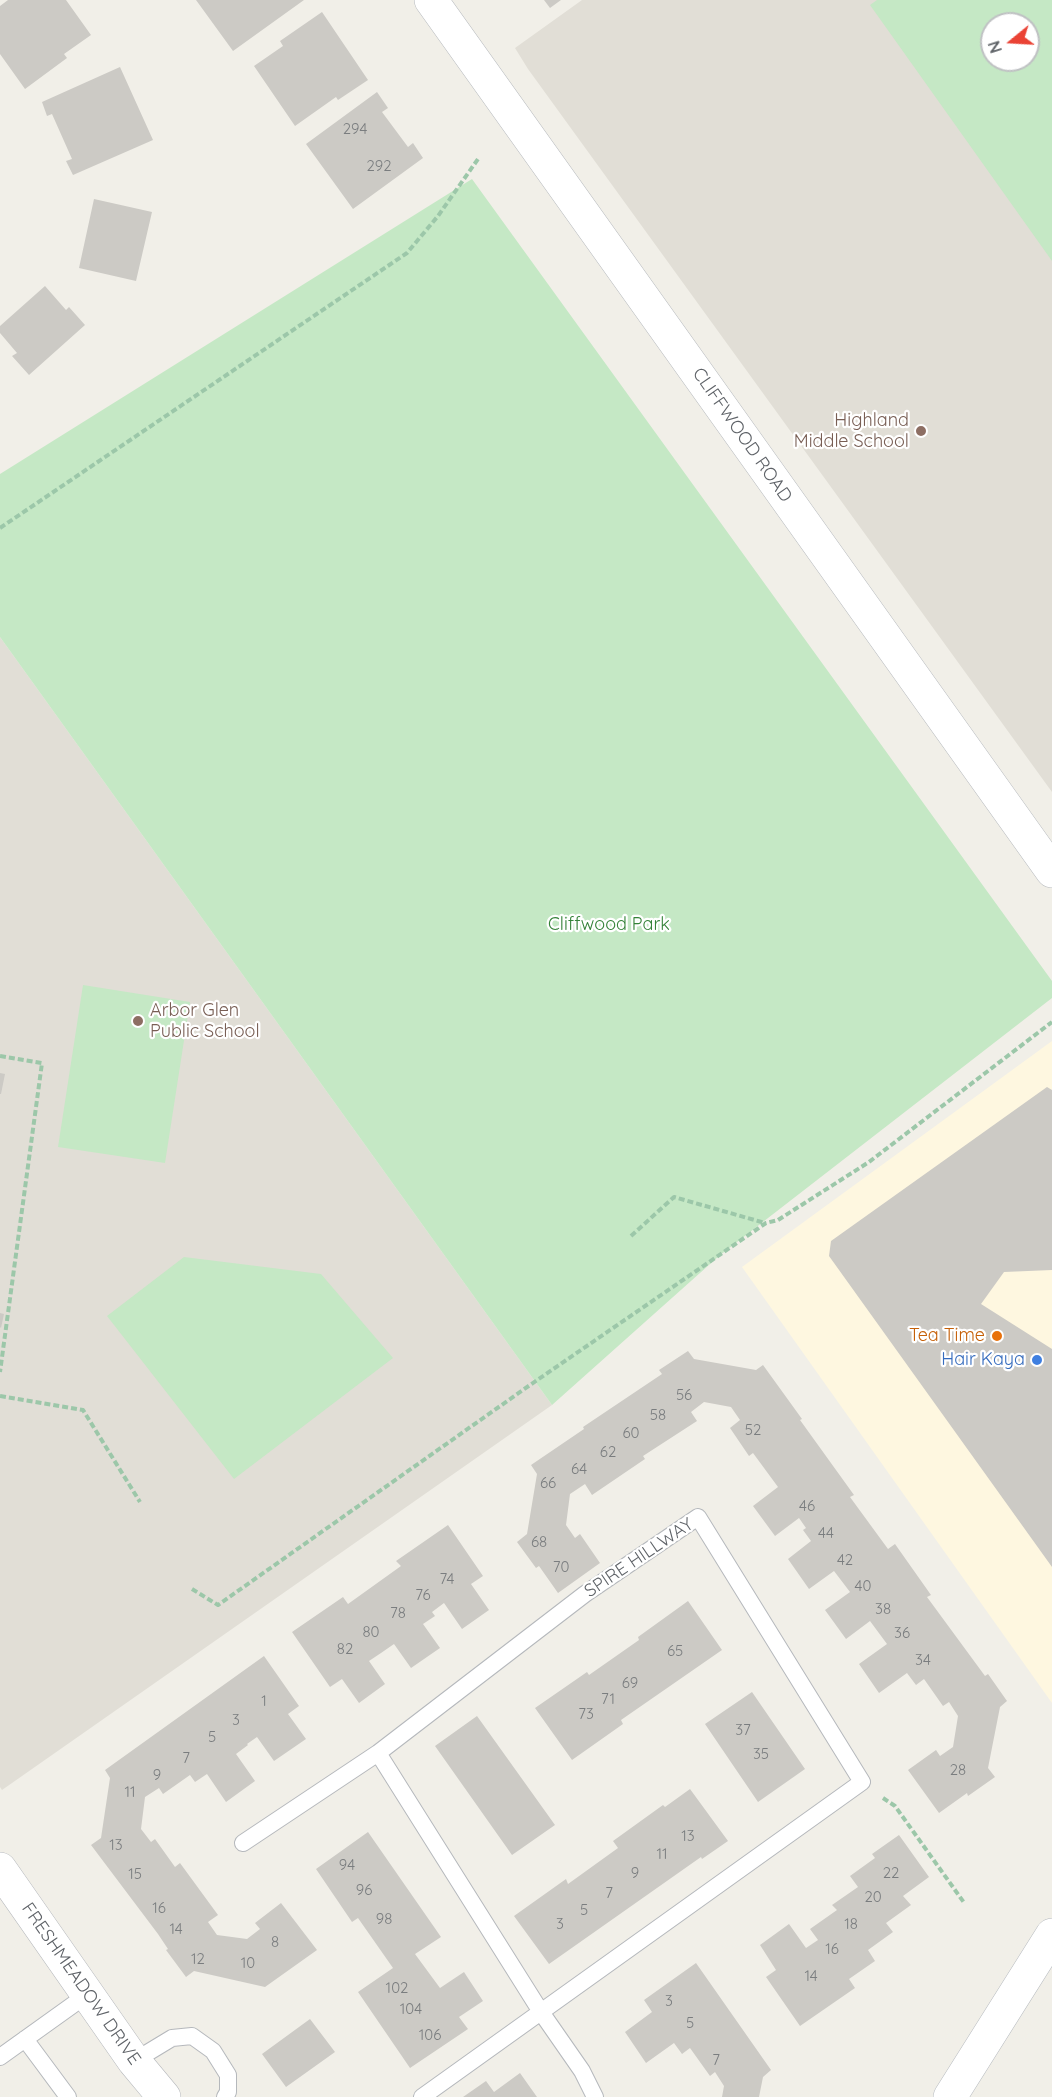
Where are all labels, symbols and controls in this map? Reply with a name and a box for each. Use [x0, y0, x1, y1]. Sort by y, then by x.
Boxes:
north arrow [980, 12, 1040, 72]
text: N [983, 38, 1006, 56]
house number: 294 [343, 120, 367, 138]
house number: 292 [367, 157, 391, 175]
street label: CLIFFWOOD ROAD [688, 364, 796, 506]
place label: Highland Middle School [794, 410, 909, 452]
marker: Highland Middle School [914, 424, 928, 438]
park label: Cliffwood Park [548, 914, 670, 936]
place label: Arbor Glen Public School [150, 1000, 260, 1042]
marker: Arbor Glen Public School [131, 1014, 145, 1028]
place label: Tea Time [909, 1325, 985, 1347]
marker: Tea Time [990, 1329, 1004, 1343]
place label: Hair Kaya [941, 1349, 1025, 1371]
marker: Hair Kaya [1030, 1353, 1044, 1367]
house number: 56 [676, 1386, 692, 1404]
house number: 58 [650, 1406, 666, 1424]
house number: 52 [745, 1421, 761, 1439]
house number: 60 [623, 1424, 639, 1442]
house number: 62 [600, 1443, 616, 1461]
house number: 64 [571, 1460, 587, 1478]
house number: 66 [540, 1474, 556, 1492]
house number: 46 [799, 1497, 815, 1515]
street label: SPIRE HILLWAY [581, 1514, 697, 1602]
house number: 44 [818, 1524, 834, 1542]
house number: 68 [531, 1533, 547, 1551]
house number: 42 [837, 1551, 853, 1569]
house number: 70 [553, 1558, 569, 1576]
house number: 74 [440, 1570, 454, 1588]
house number: 40 [855, 1577, 871, 1595]
house number: 76 [415, 1586, 431, 1604]
house number: 38 [875, 1600, 891, 1618]
house number: 78 [390, 1604, 406, 1622]
house number: 80 [362, 1623, 380, 1641]
house number: 36 [894, 1624, 910, 1642]
house number: 82 [337, 1640, 353, 1658]
house number: 65 [667, 1642, 683, 1660]
house number: 34 [915, 1651, 931, 1669]
house number: 69 [622, 1674, 638, 1692]
house number: 71 [601, 1690, 615, 1708]
house number: 1 [261, 1692, 267, 1710]
house number: 73 [578, 1705, 594, 1723]
house number: 3 [232, 1711, 240, 1729]
house number: 37 [735, 1721, 751, 1739]
house number: 5 [208, 1728, 216, 1746]
house number: 35 [753, 1745, 769, 1763]
house number: 7 [182, 1749, 190, 1767]
house number: 28 [950, 1761, 966, 1779]
house number: 9 [153, 1766, 161, 1784]
house number: 11 [124, 1783, 136, 1801]
house number: 13 [681, 1827, 695, 1845]
house number: 13 [109, 1836, 123, 1854]
house number: 11 [656, 1845, 668, 1863]
house number: 94 [339, 1856, 355, 1874]
house number: 9 [631, 1864, 639, 1882]
house number: 22 [883, 1864, 899, 1882]
house number: 15 [128, 1865, 142, 1883]
house number: 96 [356, 1881, 372, 1899]
house number: 7 [605, 1884, 613, 1902]
house number: 20 [864, 1888, 882, 1906]
street label: FRESHMEADOW DRIVE [17, 1899, 145, 2069]
house number: 16 [152, 1899, 166, 1917]
house number: 5 [580, 1901, 588, 1919]
house number: 98 [376, 1910, 392, 1928]
house number: 3 [556, 1915, 564, 1933]
house number: 18 [844, 1915, 858, 1933]
house number: 14 [169, 1920, 183, 1938]
house number: 8 [271, 1933, 279, 1951]
house number: 16 [825, 1940, 839, 1958]
house number: 12 [191, 1950, 205, 1968]
house number: 10 [241, 1954, 255, 1972]
house number: 14 [804, 1967, 818, 1985]
house number: 102 [386, 1979, 408, 1997]
house number: 3 [665, 1992, 673, 2010]
house number: 104 [400, 2000, 422, 2018]
house number: 5 [686, 2014, 694, 2032]
house number: 106 [419, 2026, 441, 2044]
house number: 7 [712, 2051, 720, 2069]

